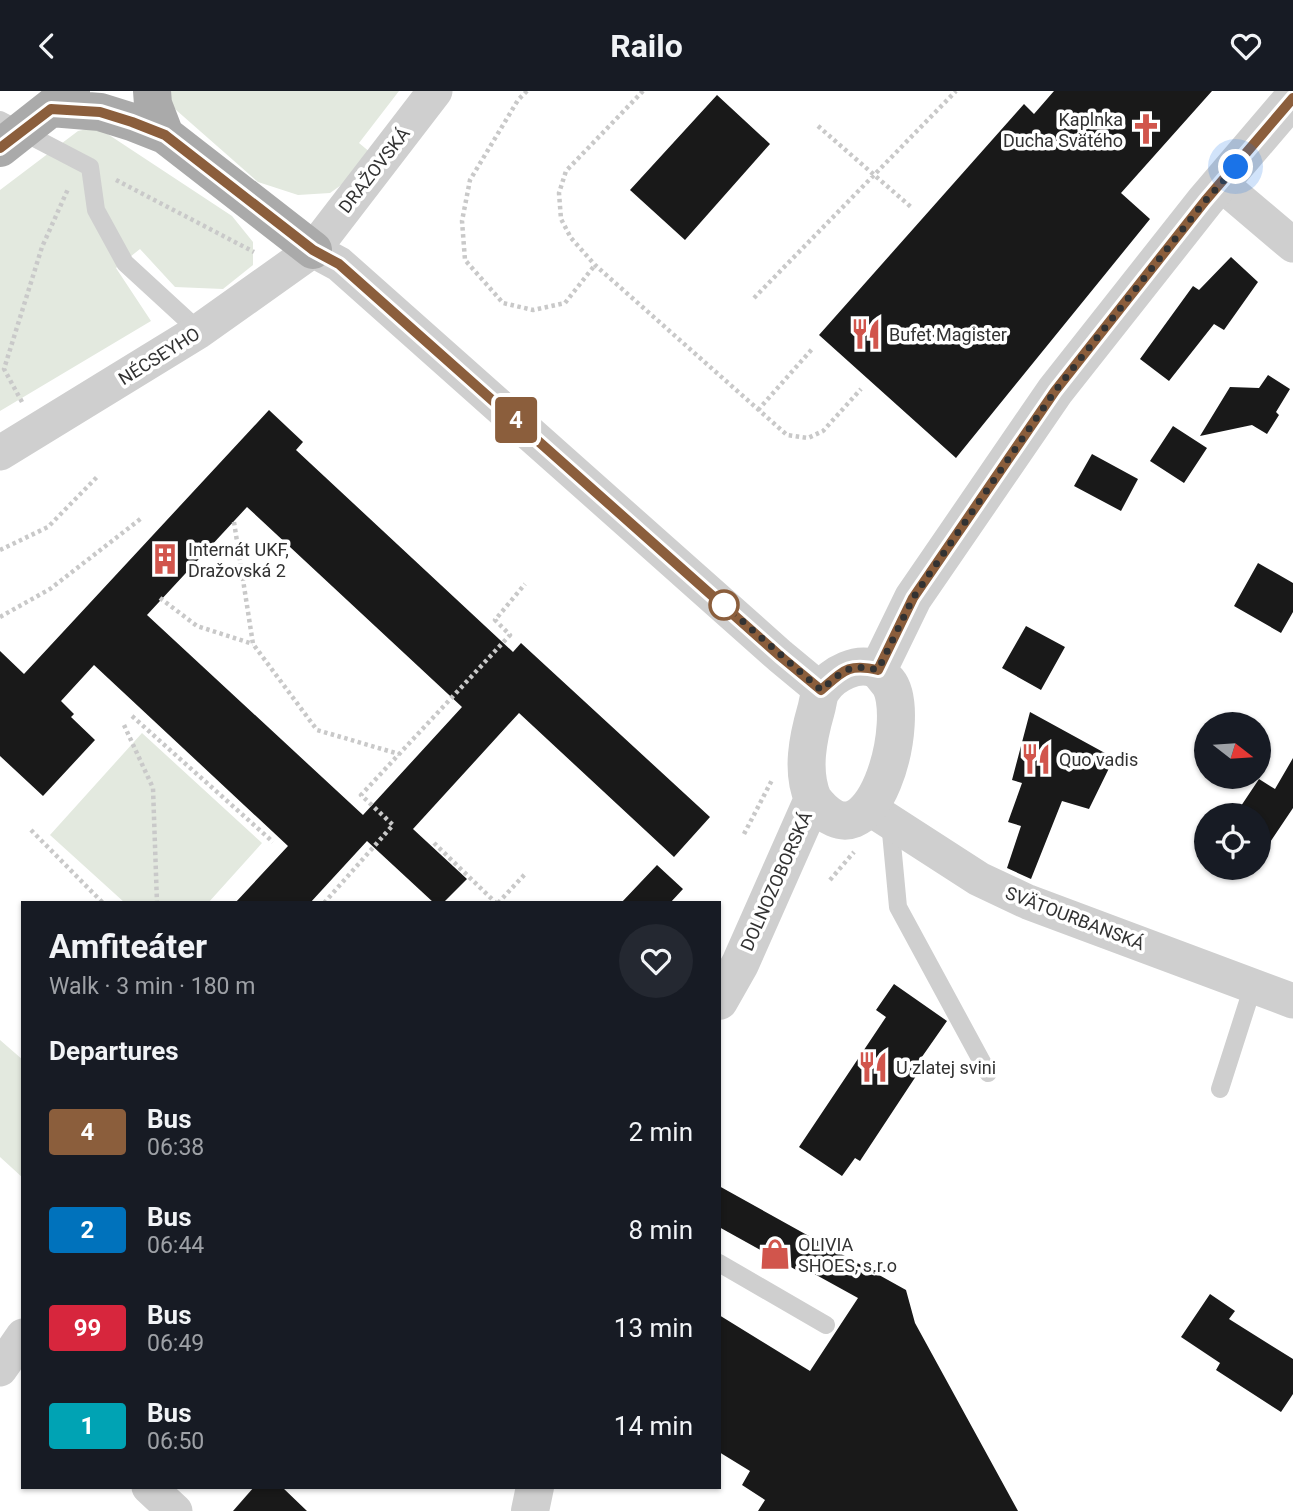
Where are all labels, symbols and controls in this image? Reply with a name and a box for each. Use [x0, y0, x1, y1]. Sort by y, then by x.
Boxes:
icon: back [28, 27, 66, 65]
text: Railo [610, 27, 683, 65]
icon: heart [1227, 27, 1265, 65]
place label: Kaplnka Ducha Svätého [1003, 109, 1123, 151]
church icon: Kaplnka Ducha Svätého [1129, 112, 1163, 146]
street label: DRAŽOVSKÁ [334, 123, 414, 217]
your location [1218, 149, 1253, 184]
restaurant icon: Bufet Magister [849, 317, 883, 351]
street label: NÉCSEYHO [115, 323, 203, 389]
place label: Bufet Magister [889, 324, 1007, 345]
line badge: 4 [493, 397, 539, 443]
text: 4 [509, 406, 523, 434]
place label: Internát UKF, Dražovská 2 [188, 539, 289, 581]
building icon: Internát UKF, Dražovská 2 [148, 542, 182, 576]
unlabelled marker [709, 590, 739, 620]
north arrow [1194, 712, 1270, 789]
map controls [1194, 712, 1271, 880]
restaurant icon: Quo vadis [1019, 742, 1053, 776]
place label: Quo vadis [1059, 749, 1138, 770]
button: locate [1194, 803, 1271, 880]
street label: DOLNOZOBORSKÁ [736, 808, 816, 954]
street label: SVÄTOURBANSKÁ [1002, 882, 1148, 954]
button: heart [619, 924, 693, 998]
text: Amfiteáter [49, 927, 207, 966]
text: Walk · 3 min · 180 m [49, 973, 255, 1000]
text: Departures [49, 1036, 179, 1066]
restaurant icon: U zlatej svini [856, 1050, 890, 1084]
place label: U zlatej svini [896, 1057, 996, 1078]
text: Bus [147, 1104, 192, 1134]
text: 2 min [628, 1117, 693, 1147]
text: 4 [81, 1118, 94, 1146]
text: 06:38 [147, 1134, 204, 1161]
text: Bus [147, 1202, 192, 1232]
text: 8 min [628, 1215, 693, 1245]
text: 2 [81, 1216, 94, 1244]
text: 06:44 [147, 1232, 204, 1259]
place label: OLIVIA SHOES, s.r.o [798, 1234, 897, 1276]
shop icon: OLIVIA SHOES, s.r.o [758, 1237, 792, 1271]
text: Bus [147, 1300, 192, 1330]
text: 13 min [614, 1313, 693, 1343]
text: 99 [74, 1314, 101, 1342]
text: 06:49 [147, 1330, 204, 1357]
text: Bus [147, 1398, 192, 1428]
text: 14 min [614, 1411, 693, 1441]
text: 1 [81, 1412, 94, 1440]
text: 06:50 [147, 1428, 204, 1455]

